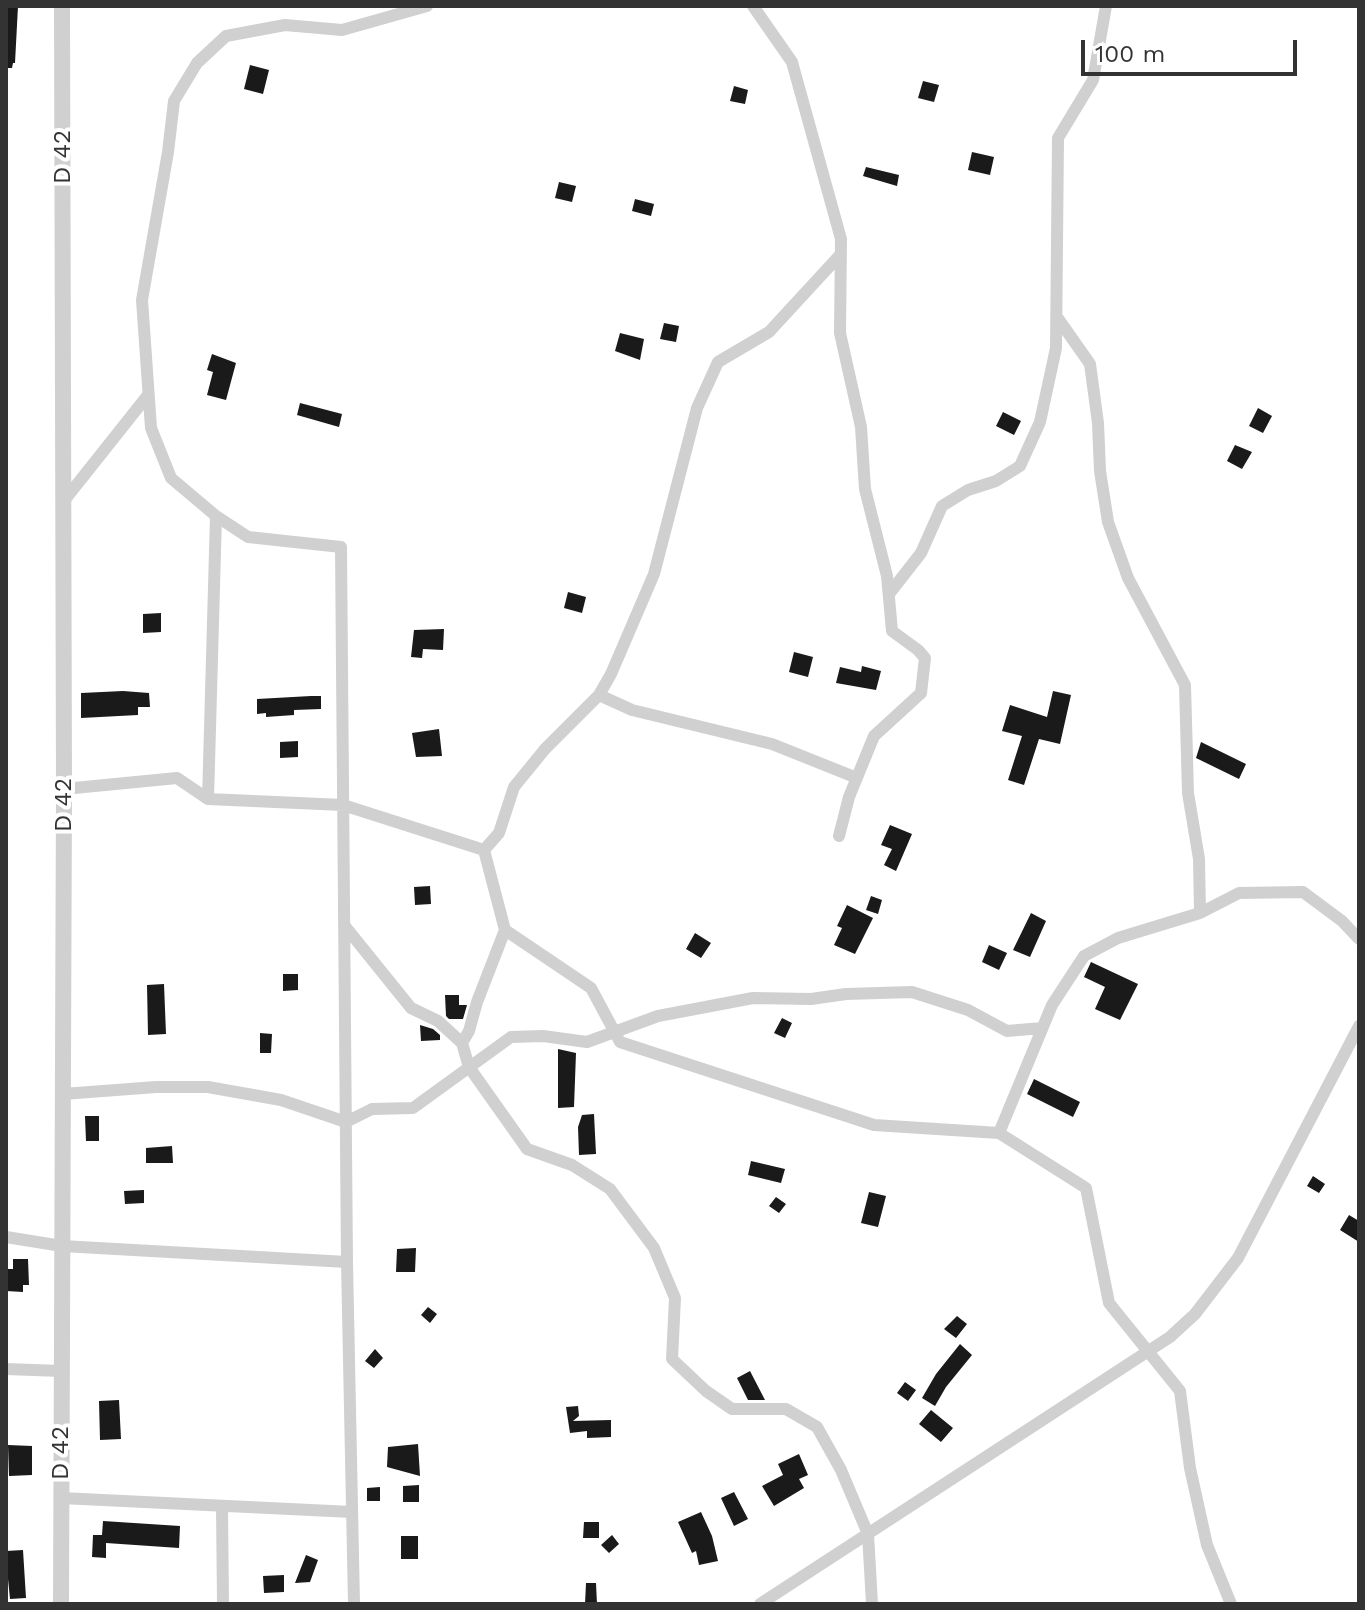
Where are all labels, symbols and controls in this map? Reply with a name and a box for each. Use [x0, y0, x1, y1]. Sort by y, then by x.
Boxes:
scale bar [1085, 24, 1301, 74]
text: 100 m [1095, 40, 1165, 68]
street label: D 42 [49, 130, 77, 184]
street label: D 42 [50, 778, 78, 832]
street label: D 42 [47, 1426, 75, 1480]

